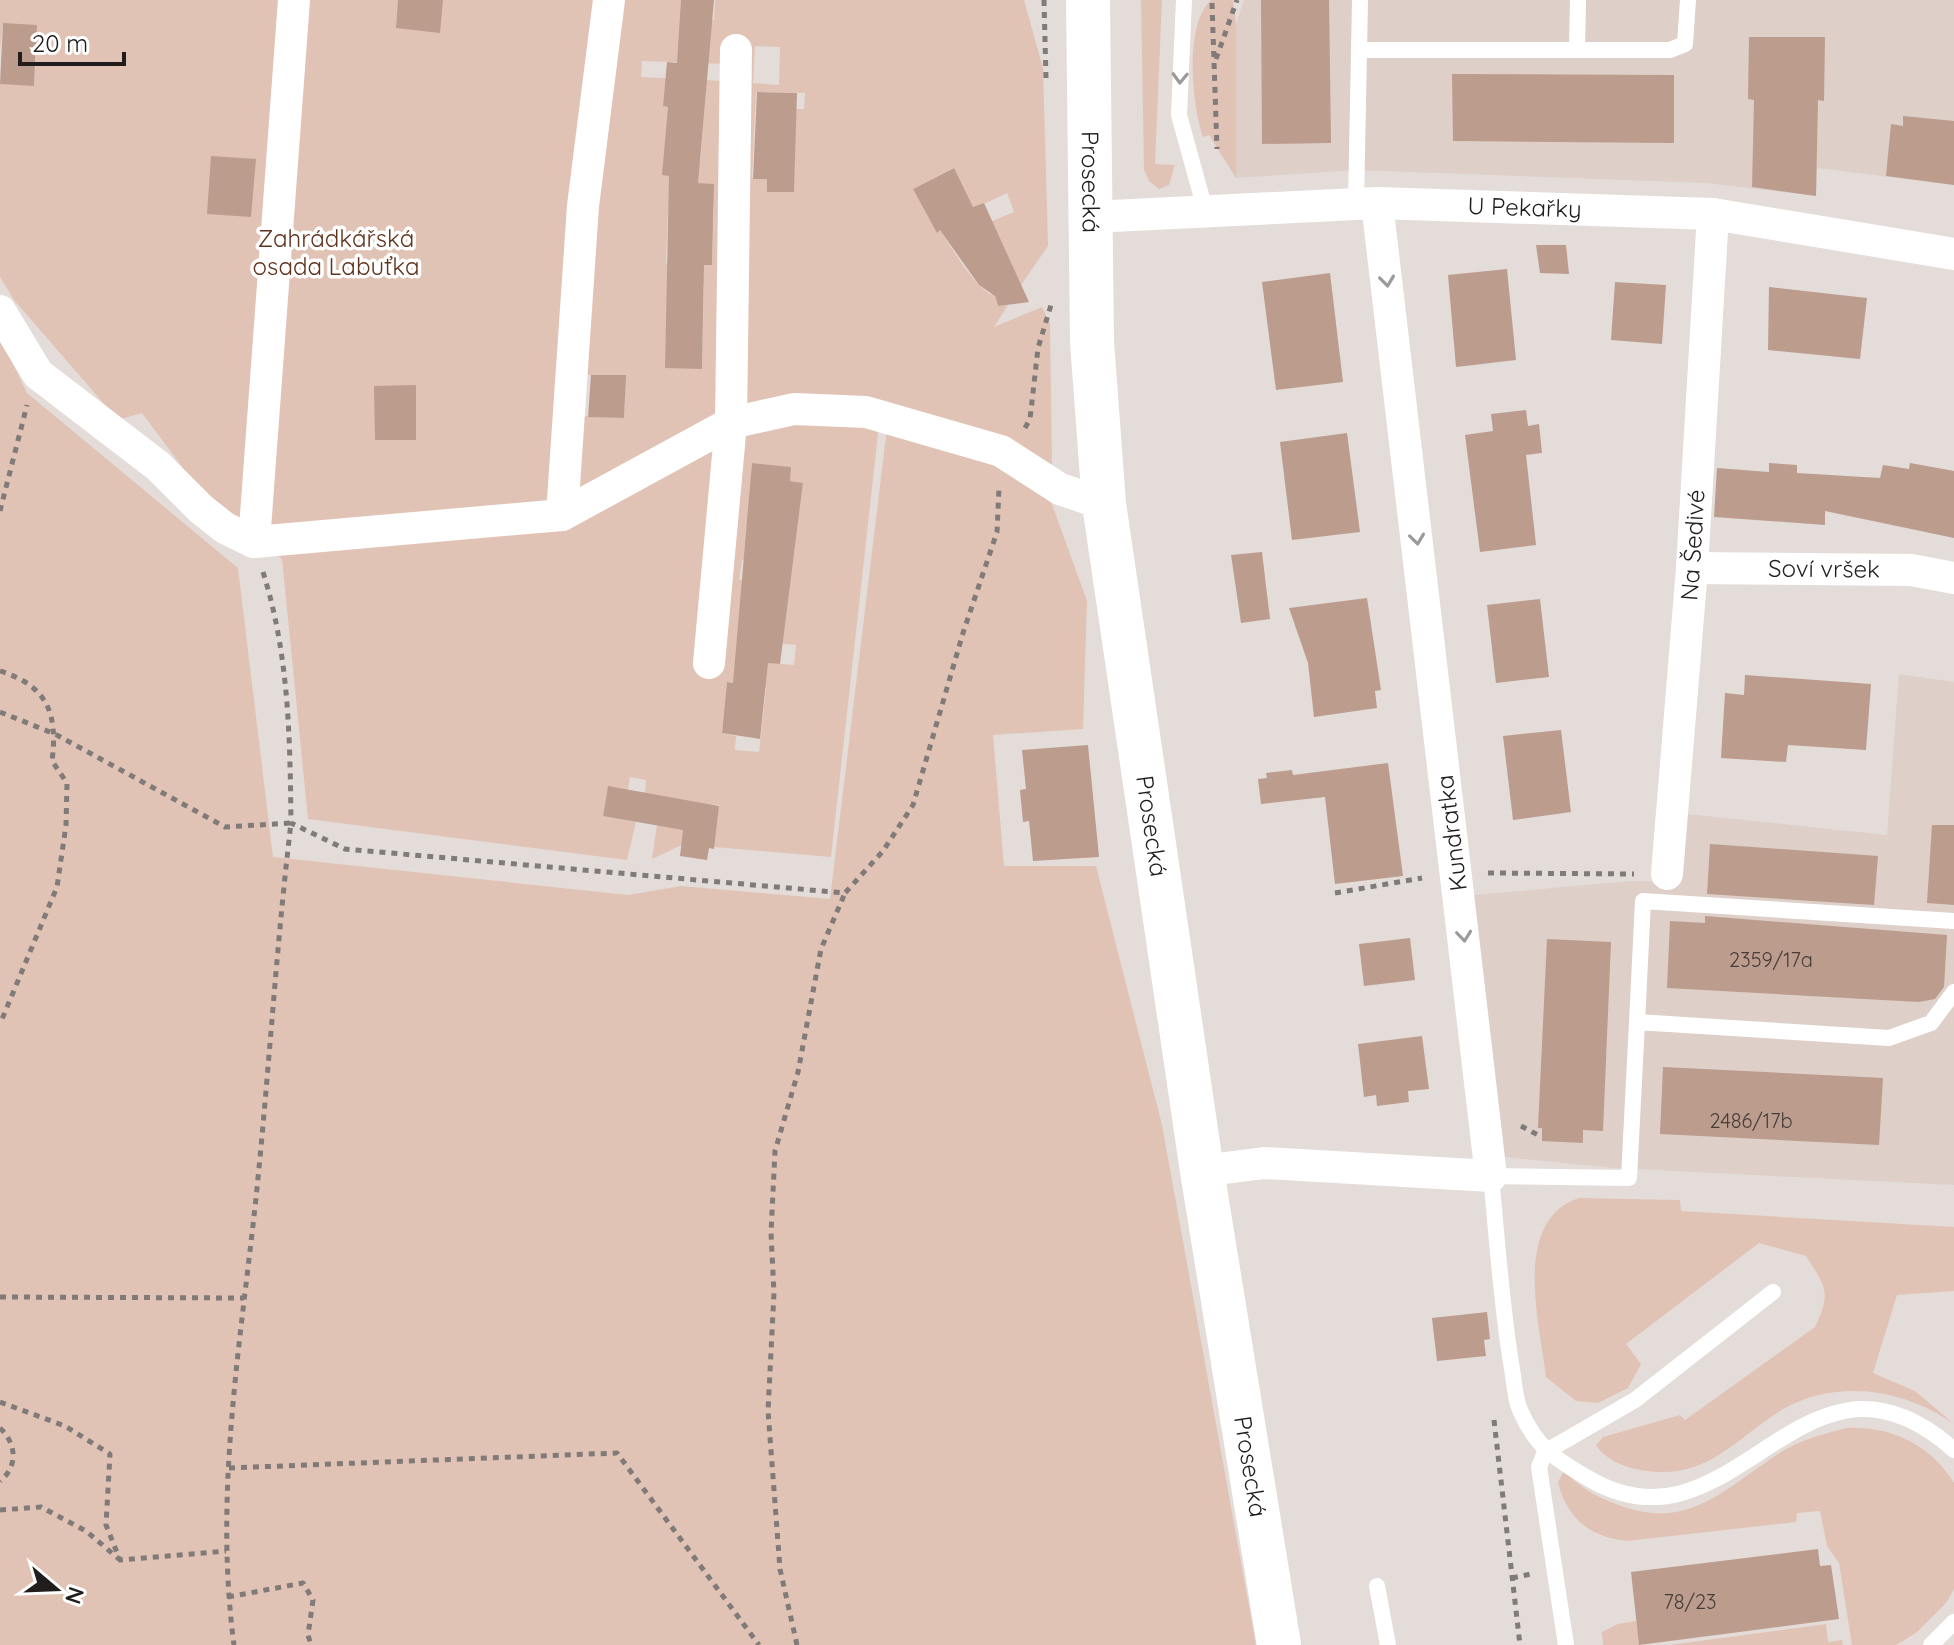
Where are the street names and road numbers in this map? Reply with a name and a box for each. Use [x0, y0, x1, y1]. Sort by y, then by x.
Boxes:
street label: Prosecká [1076, 131, 1107, 233]
street label: U Pekařky [1467, 190, 1582, 224]
street label: Na Šedivé [1673, 488, 1711, 602]
street label: Soví vršek [1768, 553, 1880, 584]
street label: Prosecká [1130, 773, 1175, 879]
street label: Kundratka [1429, 773, 1473, 893]
street label: Prosecká [1228, 1414, 1274, 1519]

